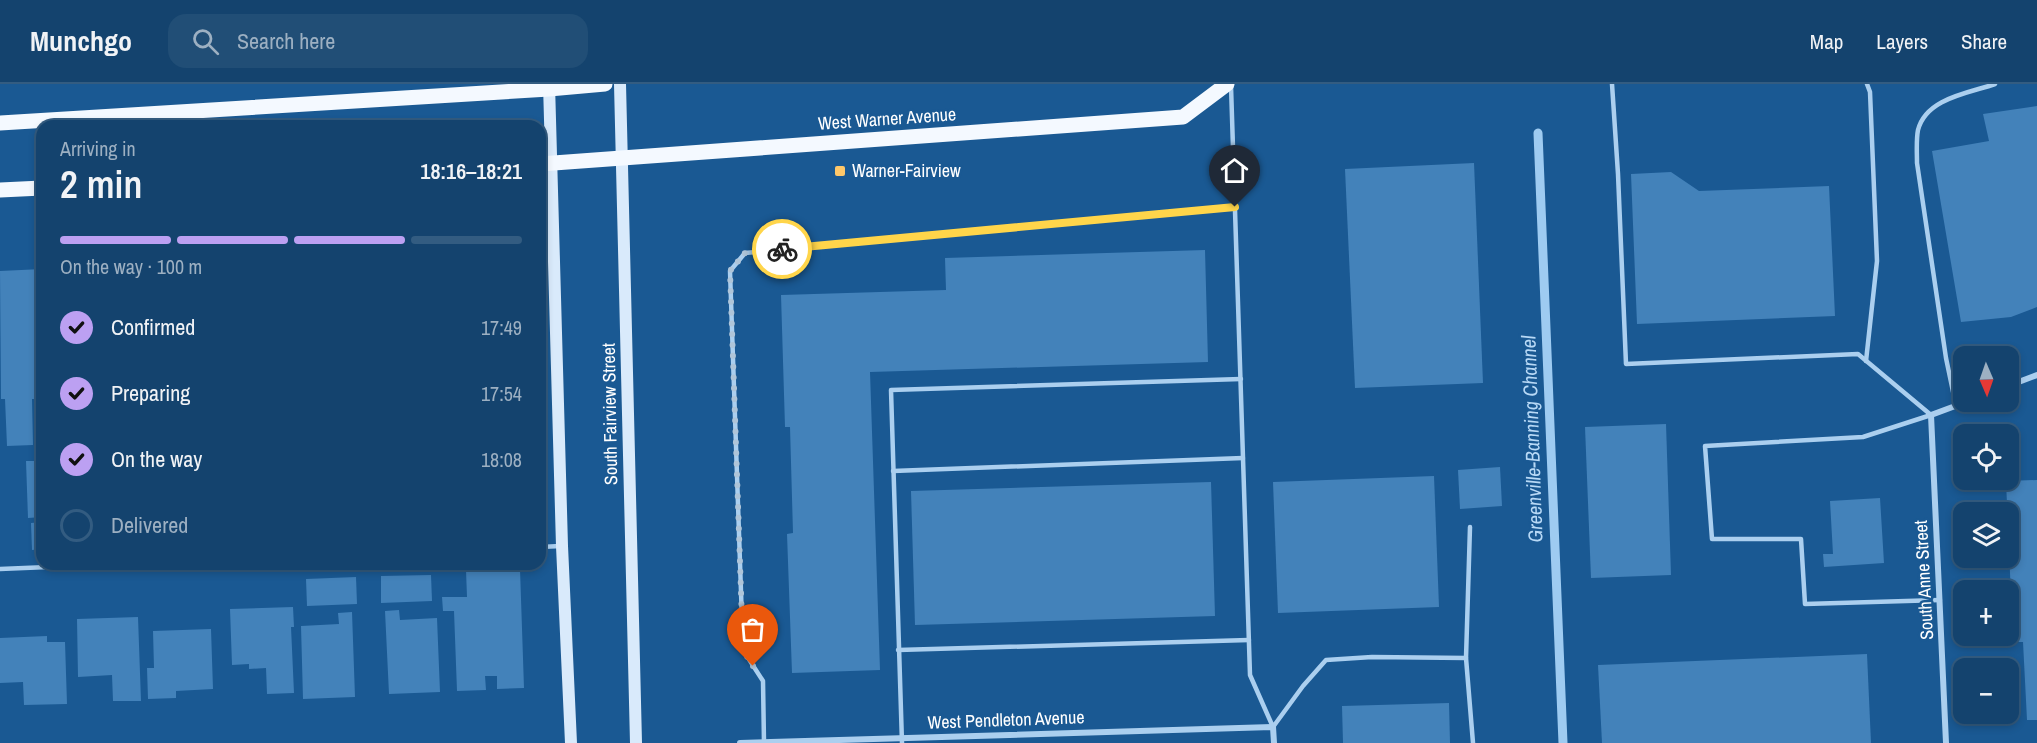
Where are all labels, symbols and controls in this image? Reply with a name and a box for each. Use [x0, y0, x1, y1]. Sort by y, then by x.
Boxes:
search box [168, 14, 588, 68]
text: Munchgo [30, 22, 132, 60]
icon: search [189, 25, 222, 58]
text: Search here [237, 26, 335, 56]
text: Map [1810, 27, 1843, 56]
text: Layers [1876, 27, 1928, 56]
text: Share [1961, 27, 2007, 56]
street label: West Warner Avenue [817, 101, 957, 136]
text: Arriving in [60, 135, 136, 162]
pin [1209, 145, 1260, 207]
icon: home [1218, 154, 1251, 187]
text: 18:16–18:21 [420, 156, 522, 186]
text: 2 min [60, 158, 142, 210]
place label: Warner-Fairview [852, 158, 961, 183]
marker: Warner-Fairview [833, 164, 847, 178]
courier [752, 219, 812, 279]
icon: bike [766, 233, 799, 266]
text: On the way · 100 m [60, 253, 202, 280]
icon: check [60, 311, 93, 344]
text: Confirmed [111, 312, 195, 342]
text: 17:49 [481, 314, 522, 341]
water label: Greenville-Banning Channel [1514, 335, 1549, 543]
street label: South Fairview Street [596, 343, 623, 485]
north arrow [1953, 346, 2019, 412]
map controls [1953, 346, 2019, 724]
icon: check [60, 377, 93, 410]
text: Preparing [111, 378, 190, 408]
text: 17:54 [481, 380, 522, 407]
button: locate [1953, 424, 2019, 490]
icon: check [60, 443, 93, 476]
text: On the way [111, 444, 202, 474]
text: 18:08 [481, 446, 522, 473]
button: layers [1953, 502, 2019, 568]
text: Delivered [111, 510, 188, 540]
street label: South Anne Street [1908, 520, 1939, 641]
button: + [1953, 580, 2019, 646]
pin [727, 604, 778, 666]
icon: bag [736, 613, 769, 646]
button: − [1953, 658, 2019, 724]
street label: West Pendleton Avenue [927, 704, 1085, 735]

